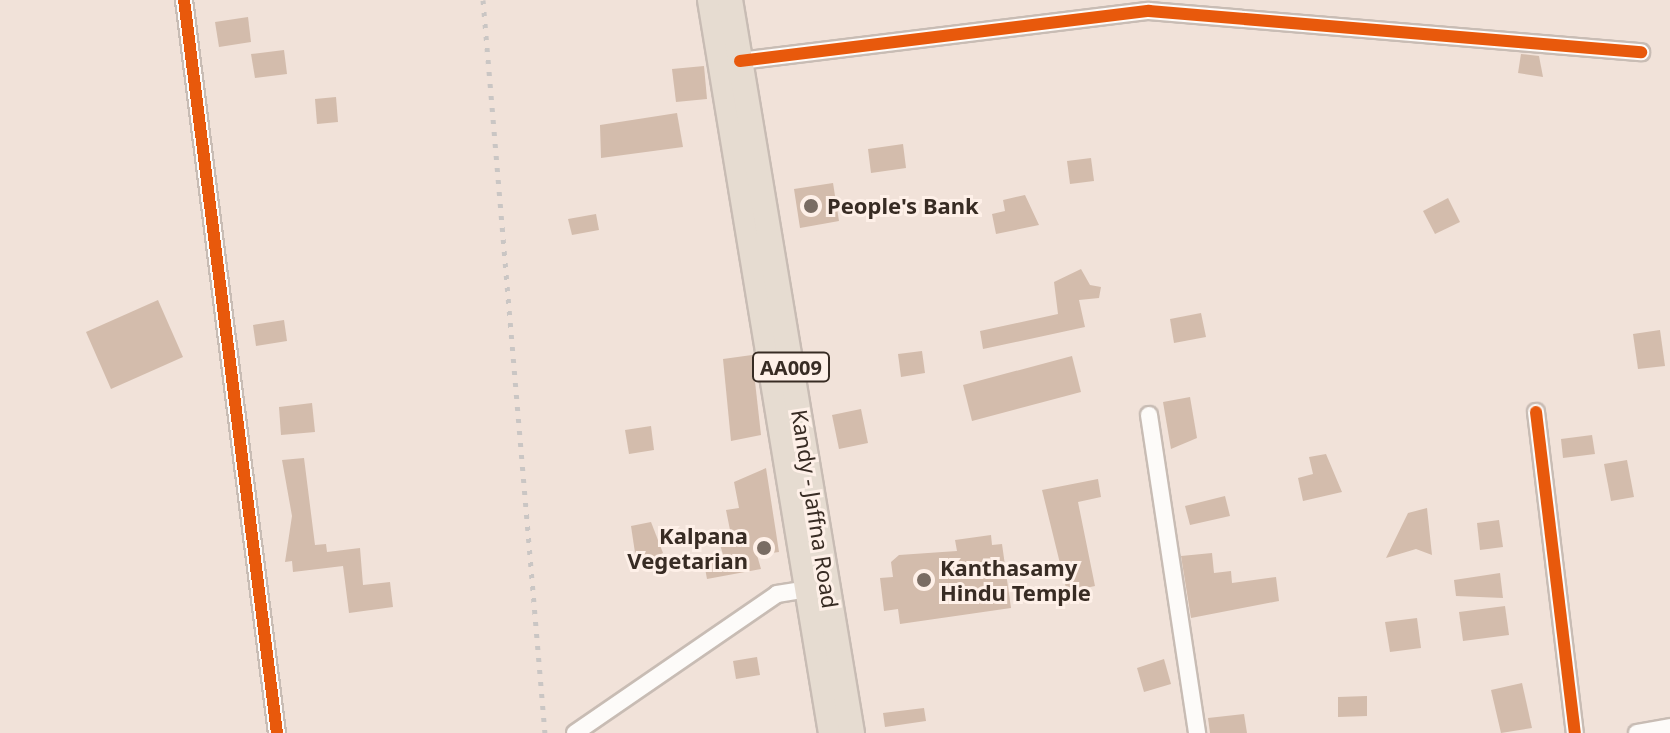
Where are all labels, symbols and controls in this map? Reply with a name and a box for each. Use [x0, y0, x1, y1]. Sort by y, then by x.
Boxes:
place label: People's Bank [827, 193, 979, 219]
marker: People's Bank [802, 197, 820, 215]
road number: AA009 [751, 351, 831, 383]
street label: Kandy - Jaffna Road [786, 408, 844, 610]
place label: Kalpana Vegetarian [627, 522, 748, 574]
marker: Kalpana Vegetarian [755, 539, 773, 557]
place label: Kanthasamy Hindu Temple [940, 554, 1091, 606]
marker: Kanthasamy Hindu Temple [915, 571, 933, 589]

